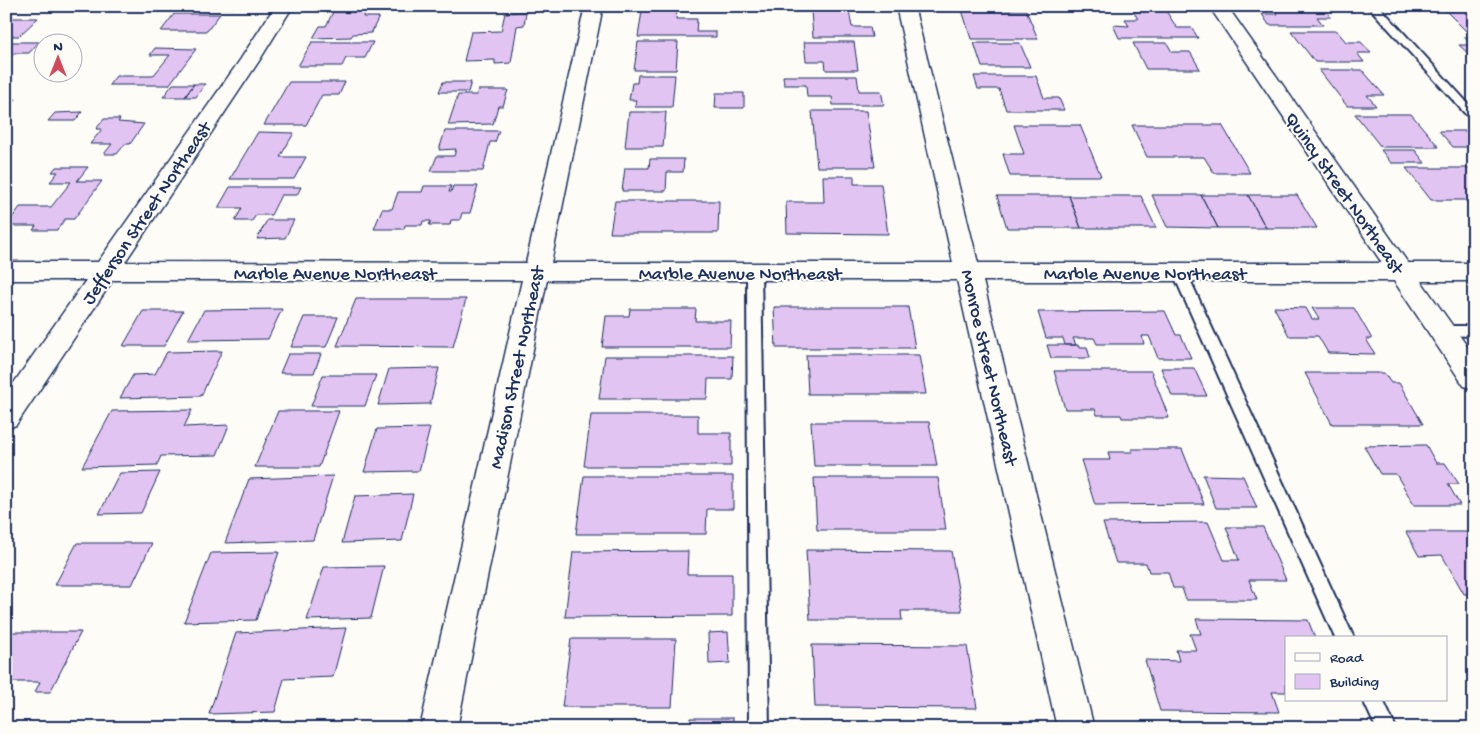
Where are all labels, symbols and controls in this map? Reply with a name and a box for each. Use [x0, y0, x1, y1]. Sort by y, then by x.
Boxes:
north arrow [32, 32, 82, 82]
text: N [53, 39, 63, 56]
street label: Quincy Street Northeast [1279, 109, 1409, 281]
street label: Jefferson Street Northeast [78, 116, 219, 310]
street label: Madison Street Northeast [486, 262, 552, 471]
street label: Marble Avenue Northeast [234, 264, 439, 287]
street label: Marble Avenue Northeast [639, 264, 844, 287]
street label: Marble Avenue Northeast [1044, 264, 1249, 287]
street label: Monroe Street Northeast [954, 268, 1022, 470]
legend [1285, 636, 1448, 702]
text: Road [1330, 650, 1364, 668]
text: Building [1329, 674, 1379, 692]

